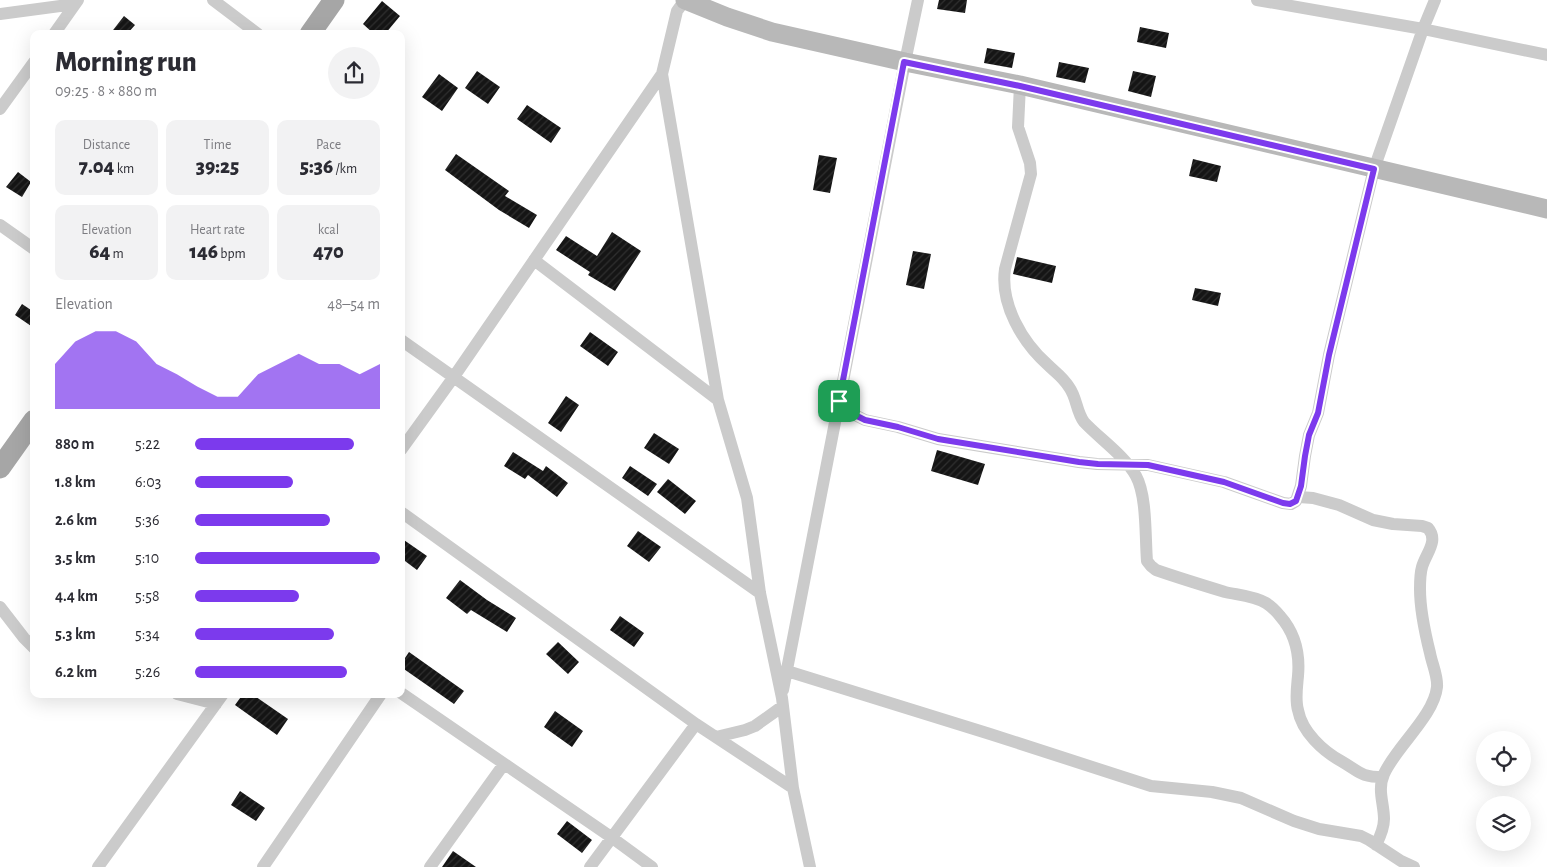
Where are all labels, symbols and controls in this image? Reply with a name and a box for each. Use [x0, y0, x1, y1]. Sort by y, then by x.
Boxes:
button: share [328, 47, 380, 99]
text: Morning run [55, 49, 197, 77]
text: 09:25 · 8 × 880 m [55, 83, 157, 99]
text: Distance [83, 138, 130, 152]
text: Time [204, 138, 231, 152]
text: Pace [316, 138, 341, 152]
text: 7.04 [79, 156, 114, 177]
text: 39:25 [196, 156, 239, 177]
text: 5:36 [300, 156, 333, 177]
text: km [114, 162, 134, 176]
text: /km [333, 162, 357, 176]
text: Elevation [81, 223, 132, 237]
text: Heart rate [190, 223, 245, 237]
text: kcal [318, 223, 339, 237]
text: 64 [89, 241, 110, 262]
text: 146 [189, 241, 218, 262]
text: 470 [313, 241, 344, 262]
text: m [110, 247, 124, 261]
text: bpm [218, 247, 246, 261]
text: Elevation [55, 296, 113, 312]
text: 48–54 m [327, 296, 380, 312]
pin [818, 380, 860, 422]
icon: arrive [825, 387, 853, 415]
text: 880 m [55, 436, 94, 452]
text: 5:22 [135, 436, 160, 452]
text: 1.8 km [55, 474, 96, 490]
text: 6:03 [135, 474, 161, 490]
text: 2.6 km [55, 512, 97, 528]
text: 5:36 [135, 512, 159, 528]
text: 3.5 km [55, 550, 96, 566]
text: 5:10 [135, 550, 159, 566]
text: 4.4 km [55, 588, 98, 604]
text: 5:58 [135, 588, 160, 604]
text: 5.3 km [55, 626, 96, 642]
text: 5:34 [135, 626, 160, 642]
text: 6.2 km [55, 664, 97, 680]
text: 5:26 [135, 664, 160, 680]
map controls [1476, 731, 1531, 851]
button: locate [1476, 731, 1531, 786]
button: layers [1476, 796, 1531, 851]

